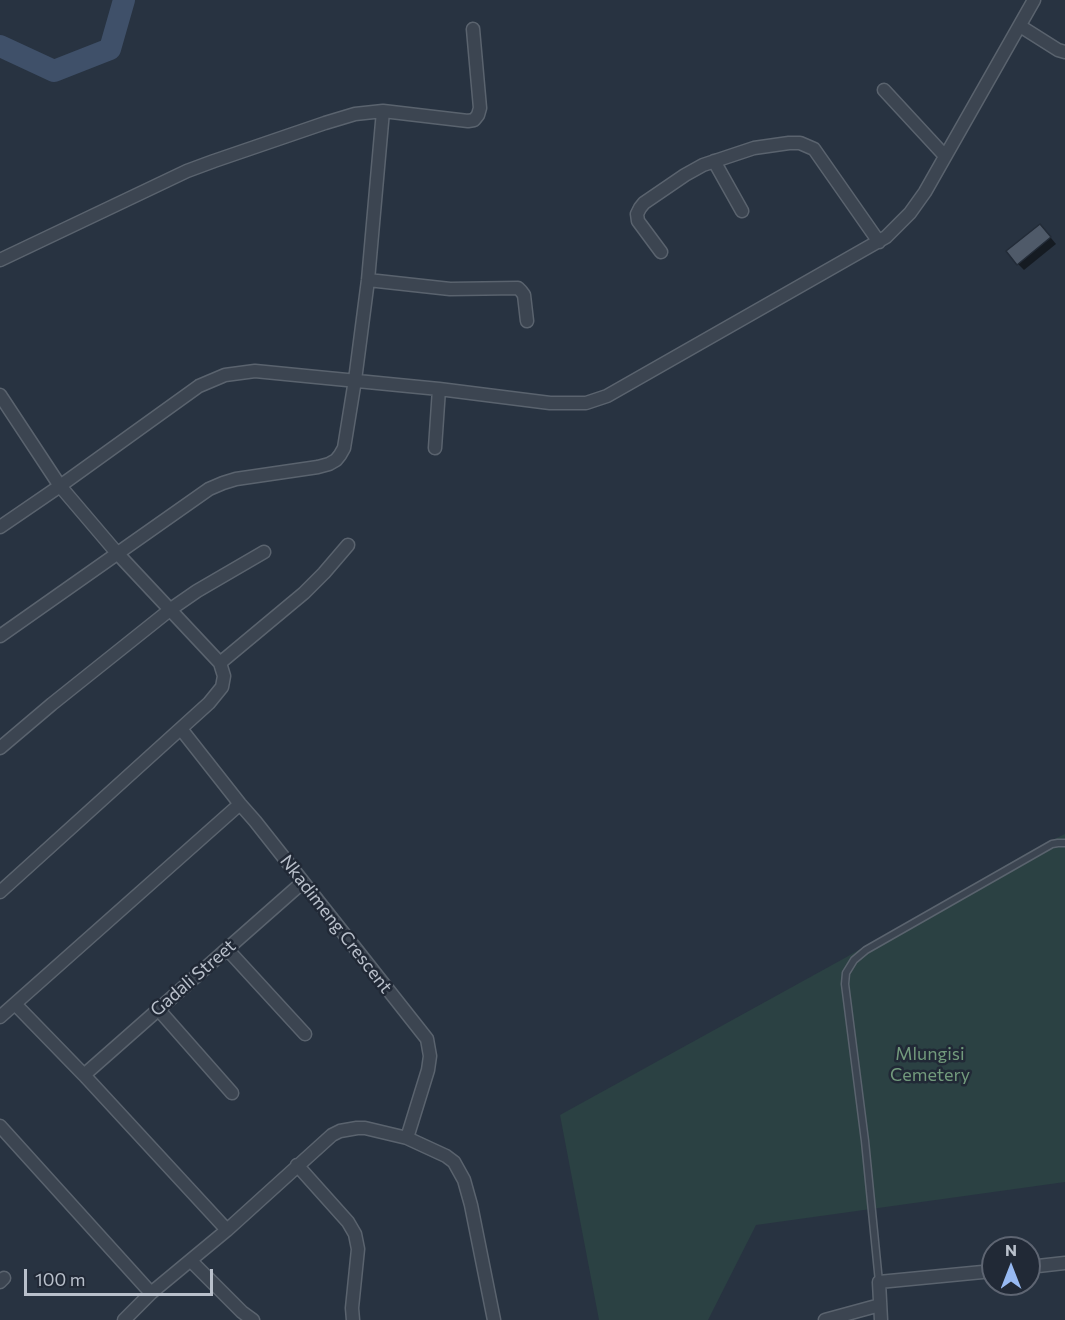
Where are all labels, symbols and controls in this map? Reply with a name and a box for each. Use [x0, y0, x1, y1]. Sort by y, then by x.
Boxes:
street label: Nkadimeng Crescent [275, 851, 397, 997]
street label: Gadali Street [146, 935, 240, 1021]
park label: Mlungisi Cemetery [890, 1043, 970, 1086]
north arrow [981, 1236, 1041, 1296]
text: N [1005, 1240, 1017, 1259]
scale bar [27, 1257, 216, 1295]
text: 100 m [35, 1268, 85, 1290]

